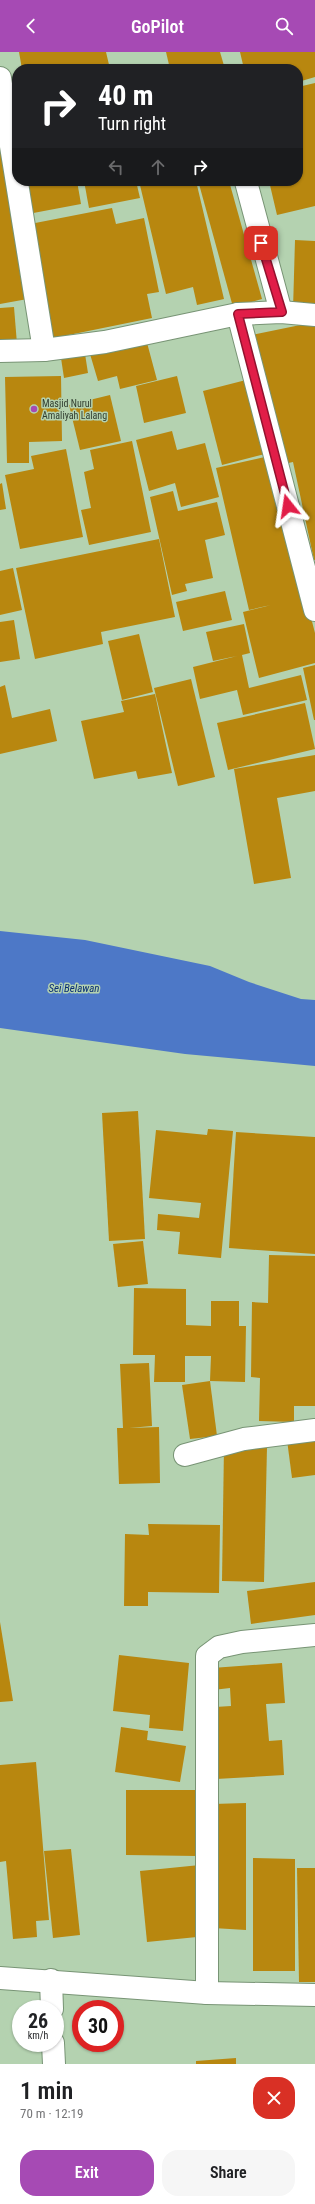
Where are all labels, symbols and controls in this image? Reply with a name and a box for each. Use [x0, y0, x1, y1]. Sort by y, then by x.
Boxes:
icon: back [20, 15, 42, 37]
icon: search [273, 15, 295, 37]
text: GoPilot [131, 16, 184, 37]
text: 40 m [98, 79, 154, 112]
icon: right [32, 80, 84, 132]
text: Turn right [98, 113, 166, 134]
icon: left [105, 156, 127, 178]
icon: ahead [147, 156, 169, 178]
icon: right [189, 156, 211, 178]
pin [244, 226, 278, 260]
icon: arrive [250, 232, 272, 254]
place label: Masjid Nurul Amaliyah Lalang [42, 398, 107, 421]
marker: Masjid Nurul Amaliyah Lalang [29, 404, 39, 414]
position arrow [267, 485, 309, 527]
water label: Sei Belawan [48, 982, 100, 995]
speed limit sign: 30 [72, 2000, 124, 2052]
text: 26 [28, 2009, 48, 2033]
text: km/h [28, 2030, 48, 2041]
text: 1 min [20, 2077, 73, 2105]
button: close [253, 2077, 295, 2119]
text: 70 m · 12:19 [20, 2106, 83, 2121]
button: Exit [20, 2150, 154, 2196]
button: Share [162, 2150, 295, 2196]

